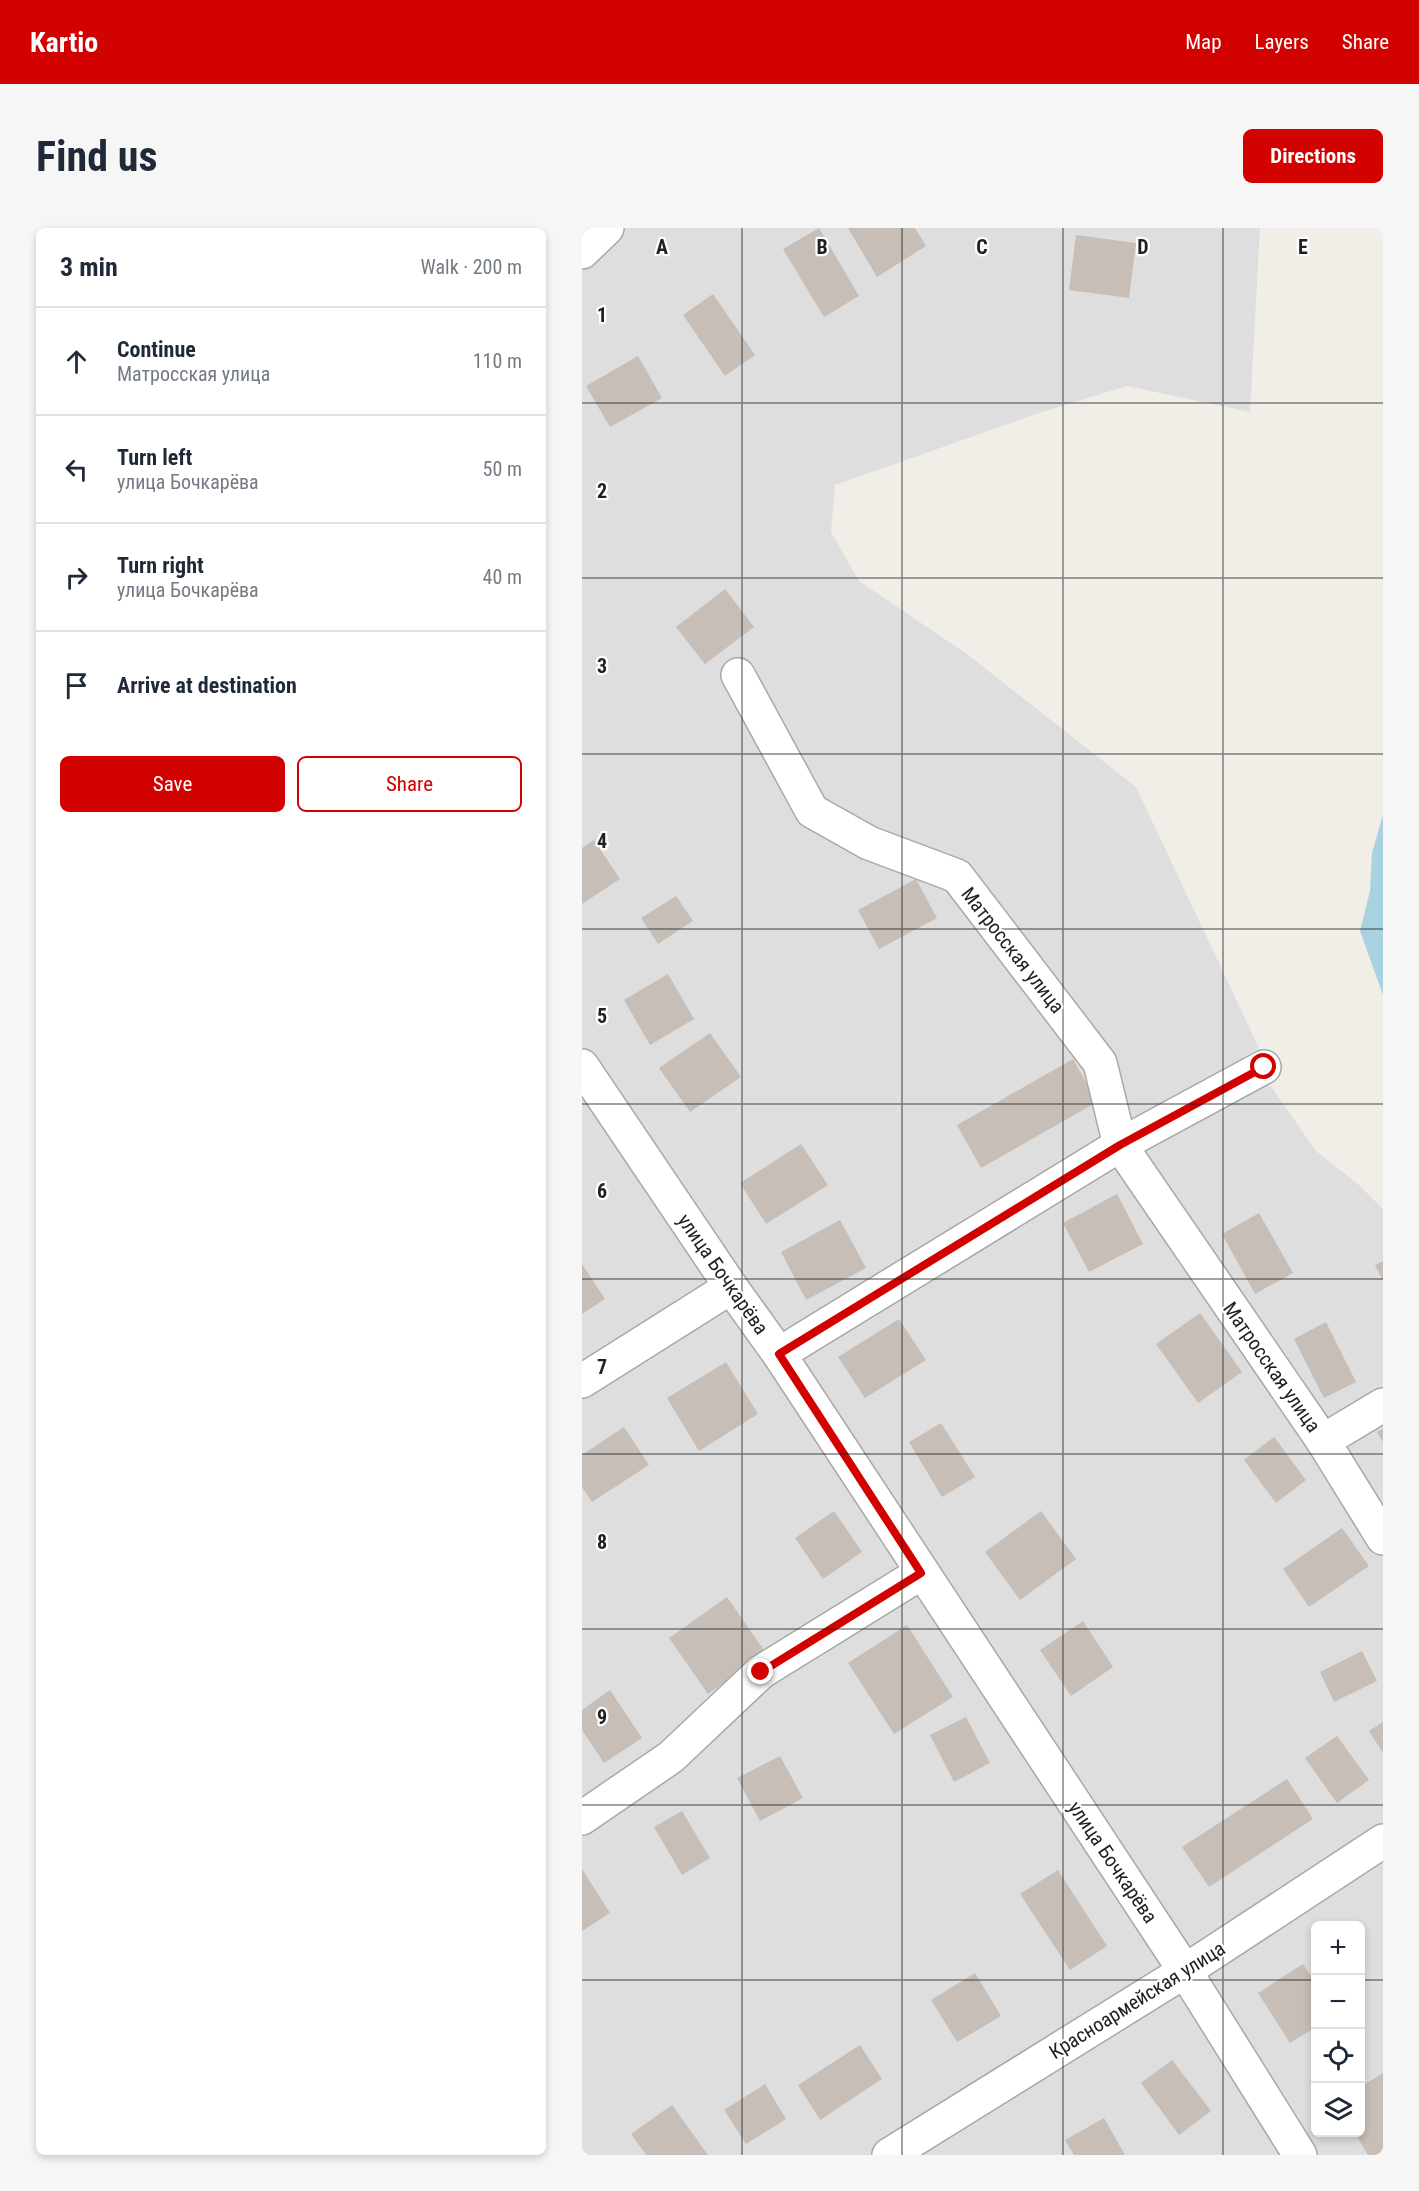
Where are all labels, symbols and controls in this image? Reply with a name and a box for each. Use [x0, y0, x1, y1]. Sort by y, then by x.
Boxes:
text: Kartio [30, 26, 98, 59]
text: Map [1185, 30, 1222, 54]
text: Layers [1255, 30, 1309, 54]
text: Share [1342, 30, 1389, 54]
button: Directions [1243, 129, 1383, 183]
text: Find us [36, 132, 157, 181]
text: A [656, 235, 668, 259]
text: B [816, 235, 828, 259]
text: C [976, 235, 988, 259]
text: D [1137, 235, 1149, 259]
text: E [1298, 235, 1308, 259]
text: 3 min [60, 252, 118, 282]
text: Walk · 200 m [421, 255, 522, 279]
text: 1 [597, 303, 607, 327]
text: Continue [117, 337, 196, 362]
icon: ahead [60, 345, 93, 378]
text: 110 m [473, 349, 522, 373]
text: Матросская улица [117, 362, 270, 386]
text: Turn left [117, 445, 192, 470]
icon: left [60, 453, 93, 486]
text: 50 m [483, 457, 522, 481]
text: улица Бочкарёва [117, 470, 259, 494]
text: 2 [597, 479, 607, 503]
text: Turn right [117, 553, 204, 578]
icon: right [60, 561, 93, 594]
text: 40 m [483, 565, 522, 589]
text: улица Бочкарёва [117, 578, 259, 602]
text: 3 [597, 654, 607, 678]
icon: arrive [60, 669, 93, 702]
text: Arrive at destination [117, 673, 297, 698]
button: Save [60, 756, 285, 812]
button: Share [297, 756, 522, 812]
text: 4 [597, 829, 607, 853]
street label: Матросская улица [956, 882, 1070, 1018]
text: 5 [597, 1004, 607, 1028]
route start [1250, 1053, 1276, 1079]
text: 6 [597, 1179, 607, 1203]
street label: улица Бочкарёва [673, 1209, 773, 1339]
street label: Матросская улица [1218, 1297, 1326, 1437]
text: 7 [597, 1355, 607, 1379]
text: 8 [597, 1530, 607, 1554]
route end [747, 1658, 773, 1684]
text: 9 [597, 1705, 607, 1729]
street label: улица Бочкарёва [1063, 1797, 1163, 1927]
map controls [1311, 1921, 1365, 2137]
button: + [1311, 1921, 1365, 1975]
street label: Красноармейская улица [1045, 1936, 1229, 2064]
button: − [1311, 1975, 1365, 2029]
button: locate [1311, 2029, 1365, 2083]
button: layers [1311, 2083, 1365, 2137]

